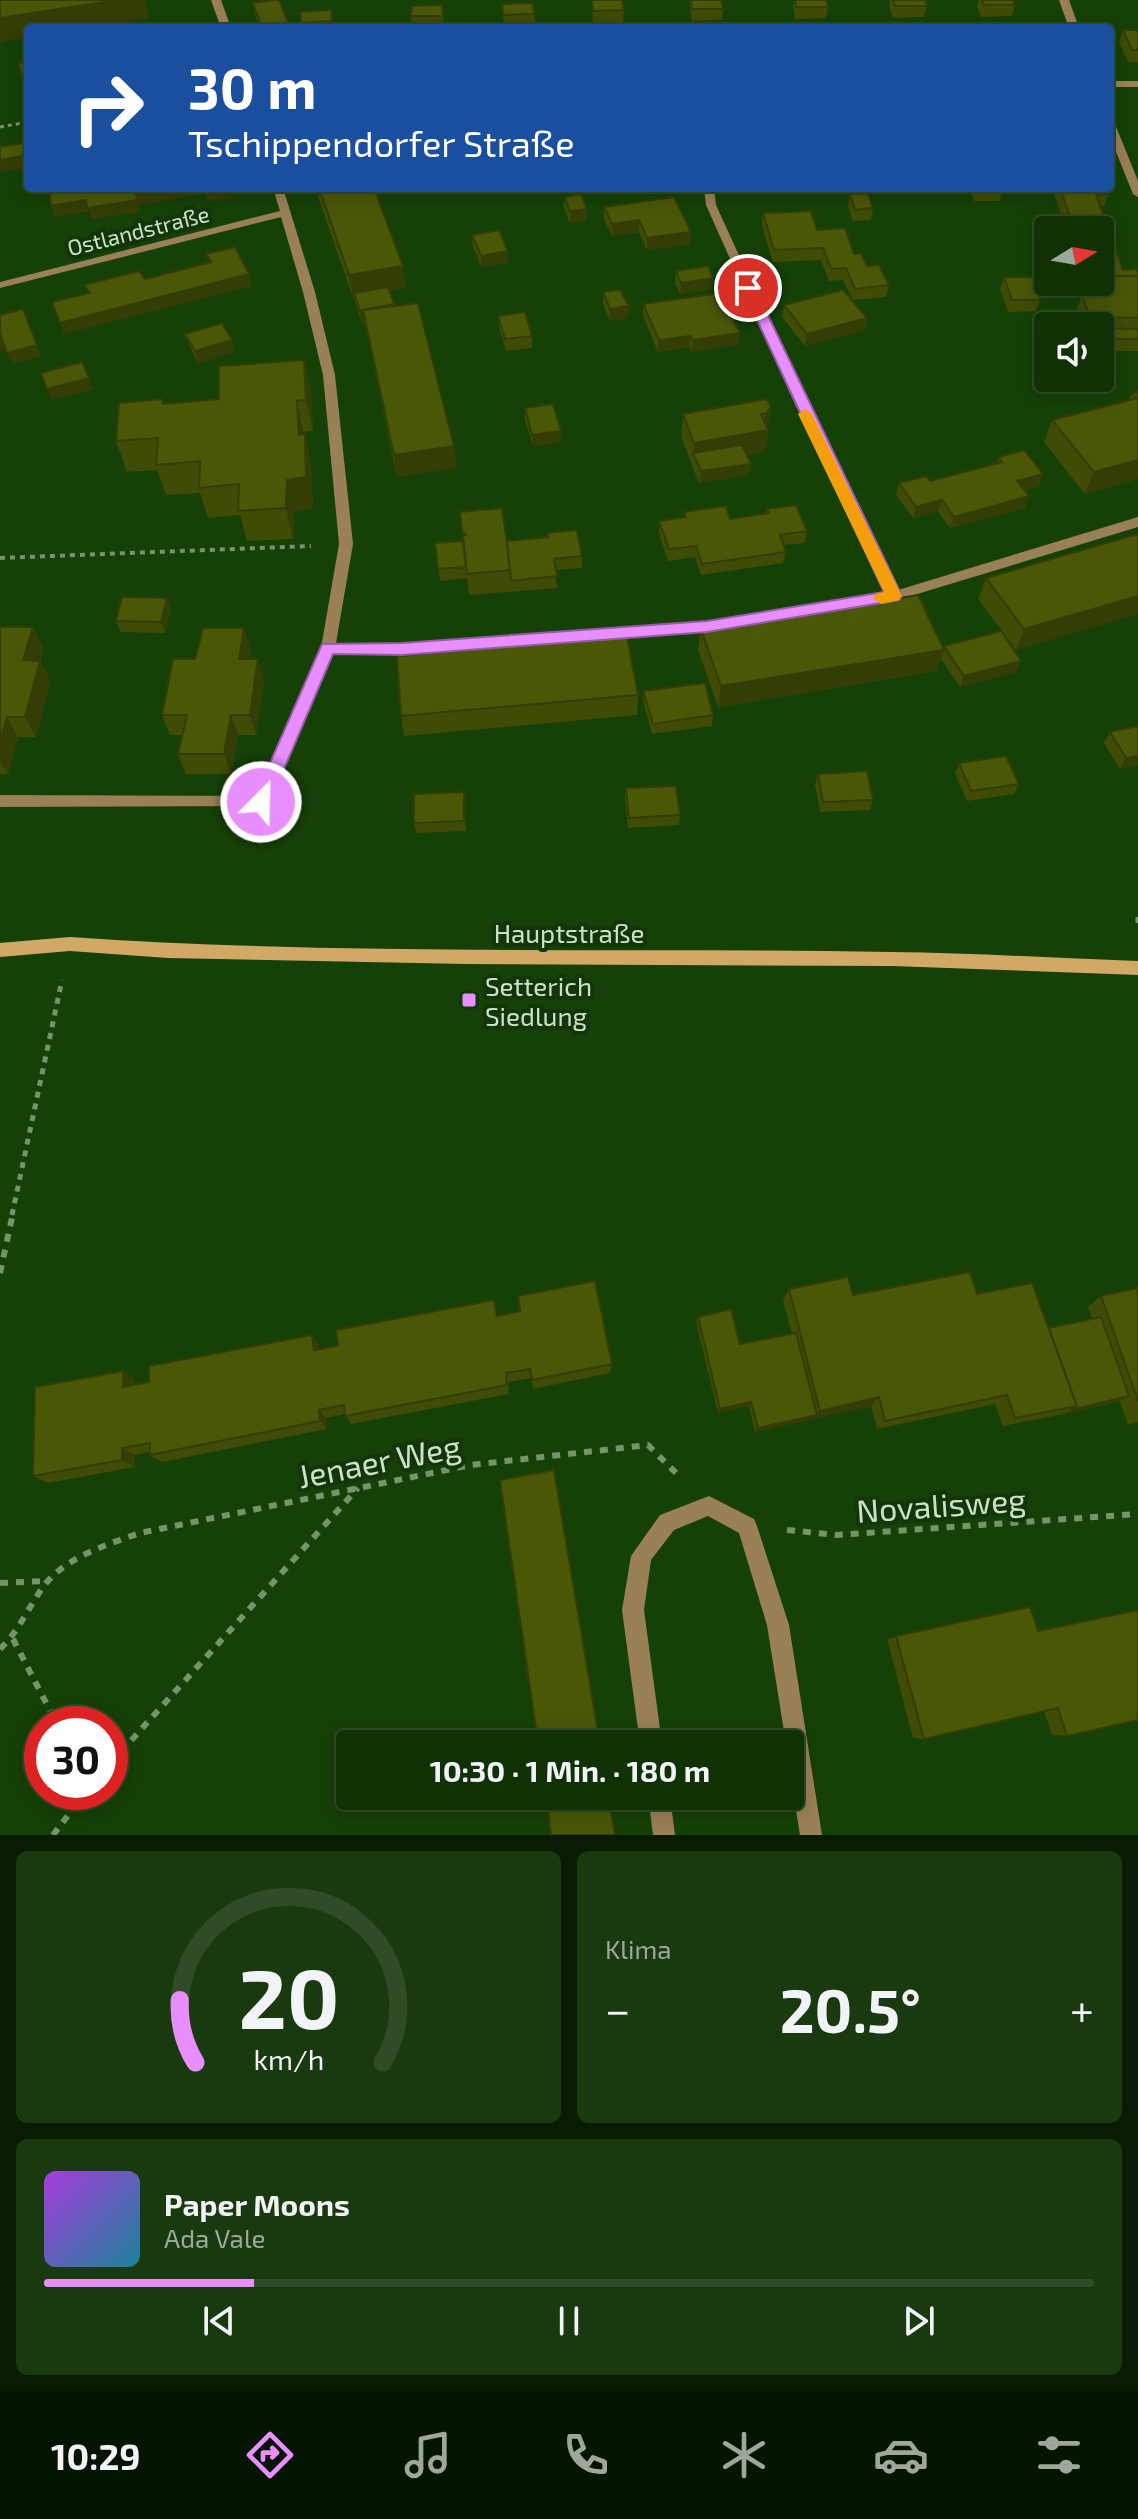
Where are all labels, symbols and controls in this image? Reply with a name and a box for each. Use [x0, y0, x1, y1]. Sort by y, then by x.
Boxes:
text: 30 m [188, 53, 317, 120]
icon: right [56, 56, 160, 160]
text: Tschippendorfer Straße [188, 121, 575, 164]
street label: Ostlandstraße [64, 200, 212, 260]
north arrow [1034, 216, 1114, 296]
map controls [1034, 216, 1114, 392]
pin [714, 254, 782, 322]
icon: arrive [726, 266, 770, 310]
button: sound [1034, 312, 1114, 392]
position arrow [219, 760, 303, 844]
street label: Hauptstraße [494, 917, 644, 948]
place label: Setterich Siedlung [485, 970, 592, 1031]
marker: Setterich Siedlung [460, 991, 478, 1009]
street label: Jenaer Weg [294, 1426, 464, 1494]
street label: Novalisweg [855, 1479, 1027, 1529]
speed limit sign: 30 [24, 1706, 128, 1810]
text: 10:30 · 1 Min. · 180 m [430, 1752, 710, 1788]
text: Klima [605, 1933, 672, 1964]
text: 20 [238, 1946, 339, 2046]
text: 20.5° [780, 1973, 921, 2045]
text: − [605, 1982, 631, 2035]
text: + [1070, 1982, 1094, 2035]
text: km/h [253, 2041, 324, 2076]
text: Paper Moons [164, 2186, 350, 2222]
text: Ada Vale [164, 2222, 266, 2253]
icon: previous [197, 2299, 241, 2343]
icon: pause [547, 2299, 591, 2343]
icon: next [897, 2299, 941, 2343]
icon: directions [242, 2427, 298, 2483]
icon: music [400, 2427, 456, 2483]
icon: phone [558, 2427, 614, 2483]
icon: climate [716, 2427, 772, 2483]
icon: car [873, 2427, 929, 2483]
icon: filters [1031, 2427, 1087, 2483]
text: 10:29 [51, 2434, 141, 2477]

